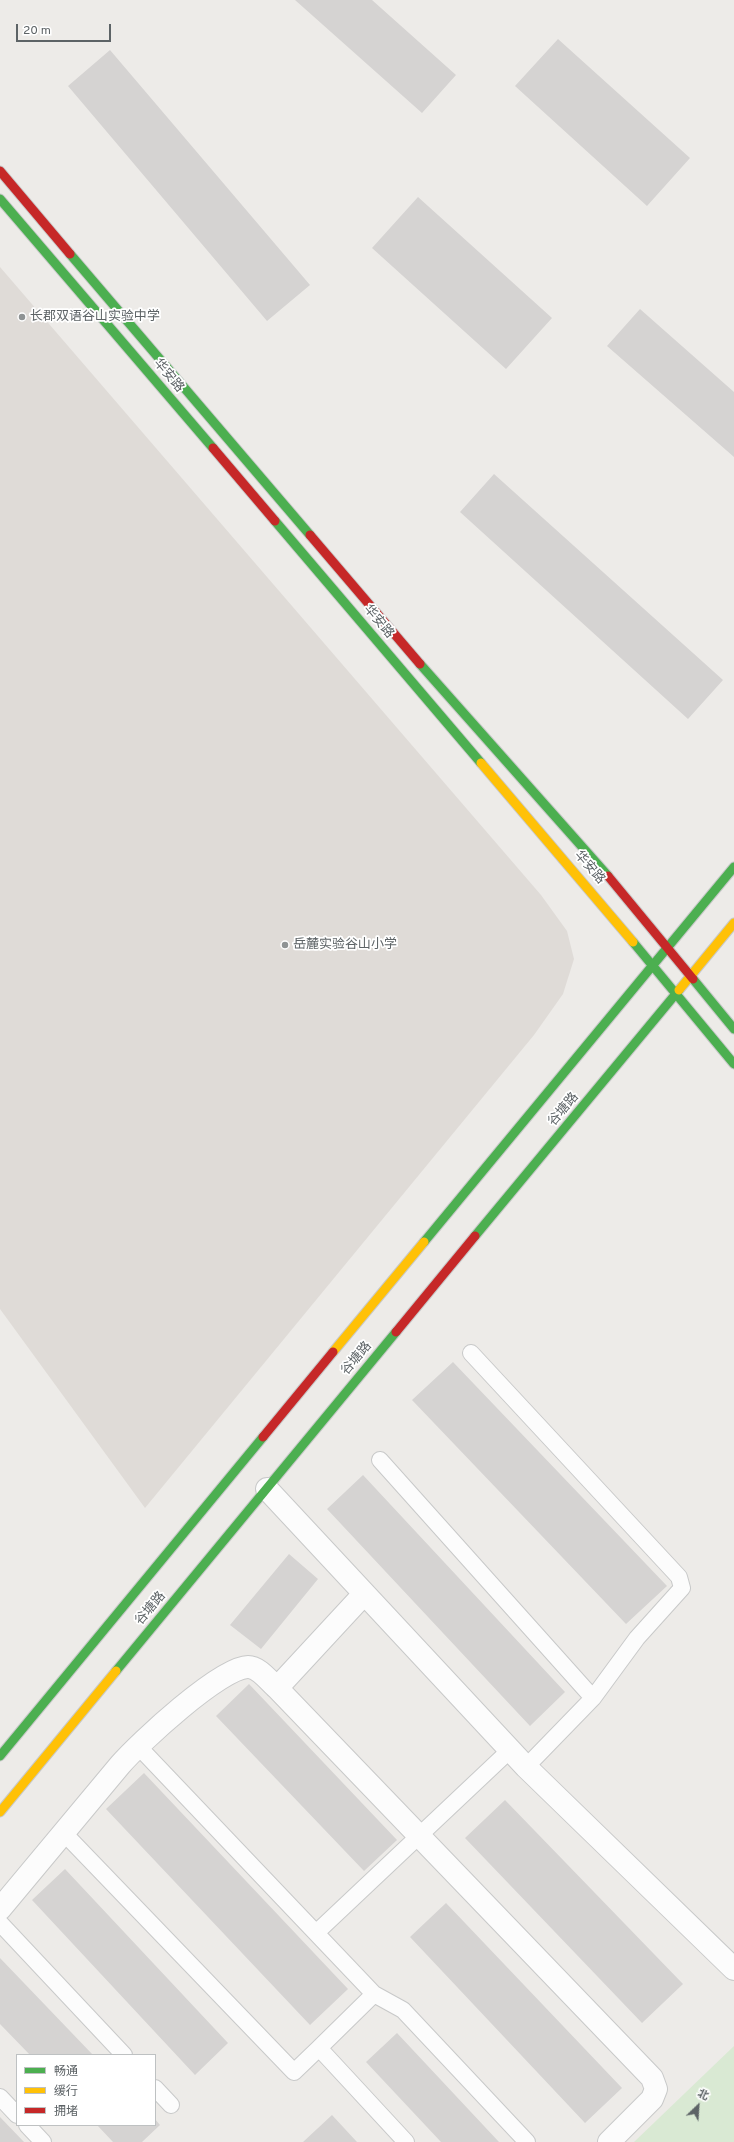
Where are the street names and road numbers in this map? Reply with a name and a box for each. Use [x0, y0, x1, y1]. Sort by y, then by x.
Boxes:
street label: 华安路 [149, 356, 187, 396]
street label: 华安路 [359, 602, 397, 642]
street label: 华安路 [570, 848, 608, 888]
street label: 谷塘路 [545, 1090, 583, 1130]
street label: 谷塘路 [338, 1339, 376, 1379]
street label: 谷塘路 [132, 1589, 170, 1629]

